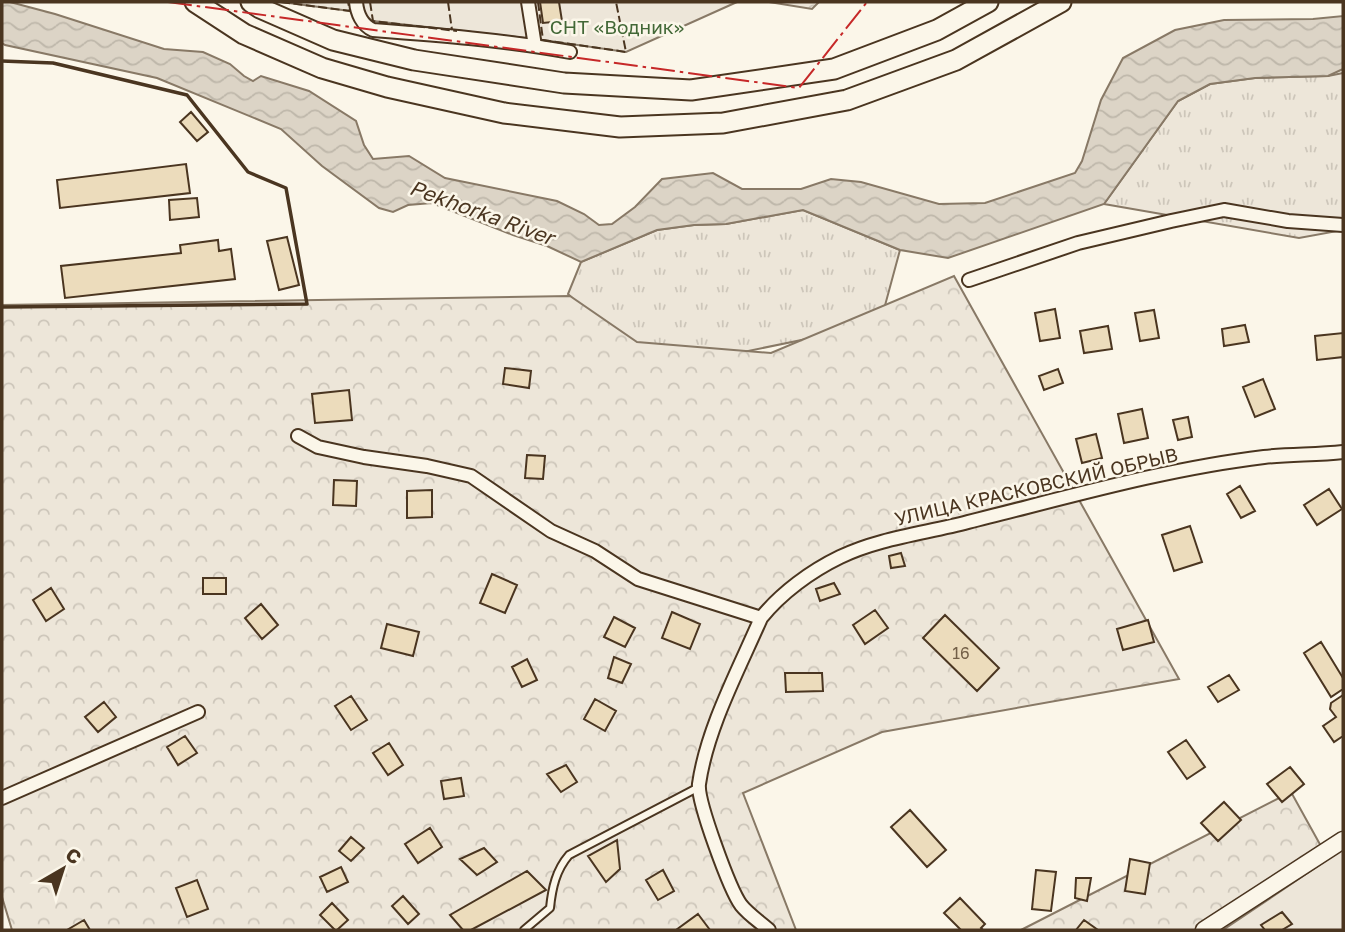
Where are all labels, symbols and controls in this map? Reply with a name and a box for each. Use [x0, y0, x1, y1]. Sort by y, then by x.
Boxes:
park label: СНТ «Водник» [550, 15, 684, 38]
water label: Pekhorka River [406, 174, 560, 251]
street label: УЛИЦА КРАСКОВСКИЙ ОБРЫВ [892, 442, 1180, 530]
house number: 16 [952, 643, 970, 663]
north arrow [28, 834, 98, 904]
text: С [62, 842, 86, 869]

